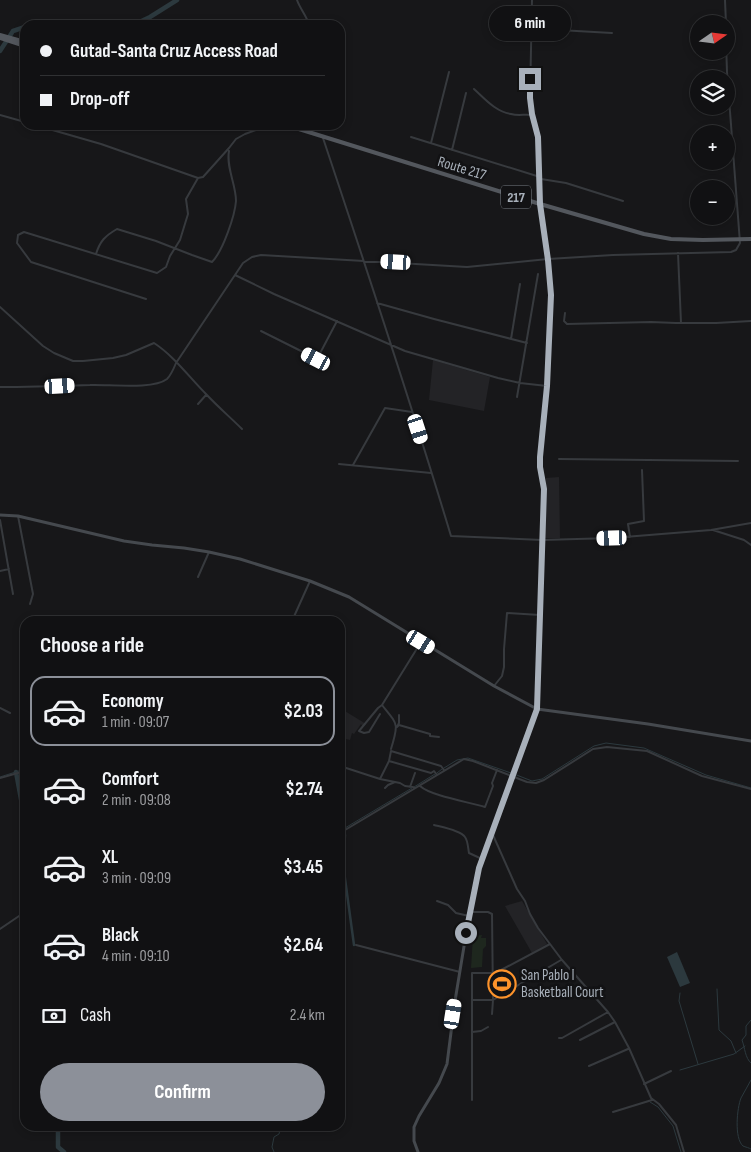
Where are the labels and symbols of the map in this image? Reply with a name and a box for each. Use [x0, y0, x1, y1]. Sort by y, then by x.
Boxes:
callout: 6 min [489, 7, 571, 42]
north arrow [690, 15, 735, 60]
route end [519, 68, 541, 90]
street label: Route 217 [435, 152, 488, 185]
road number: 217 [501, 186, 531, 208]
car [380, 254, 411, 270]
car [299, 346, 332, 372]
car [44, 378, 75, 394]
car [406, 412, 429, 446]
car [596, 530, 627, 546]
car [404, 628, 437, 656]
route start [455, 922, 477, 944]
place label: San Pablo I Basketball Court [521, 966, 604, 1002]
sports icon: San Pablo I Basketball Court [487, 969, 517, 999]
car [443, 998, 462, 1030]

